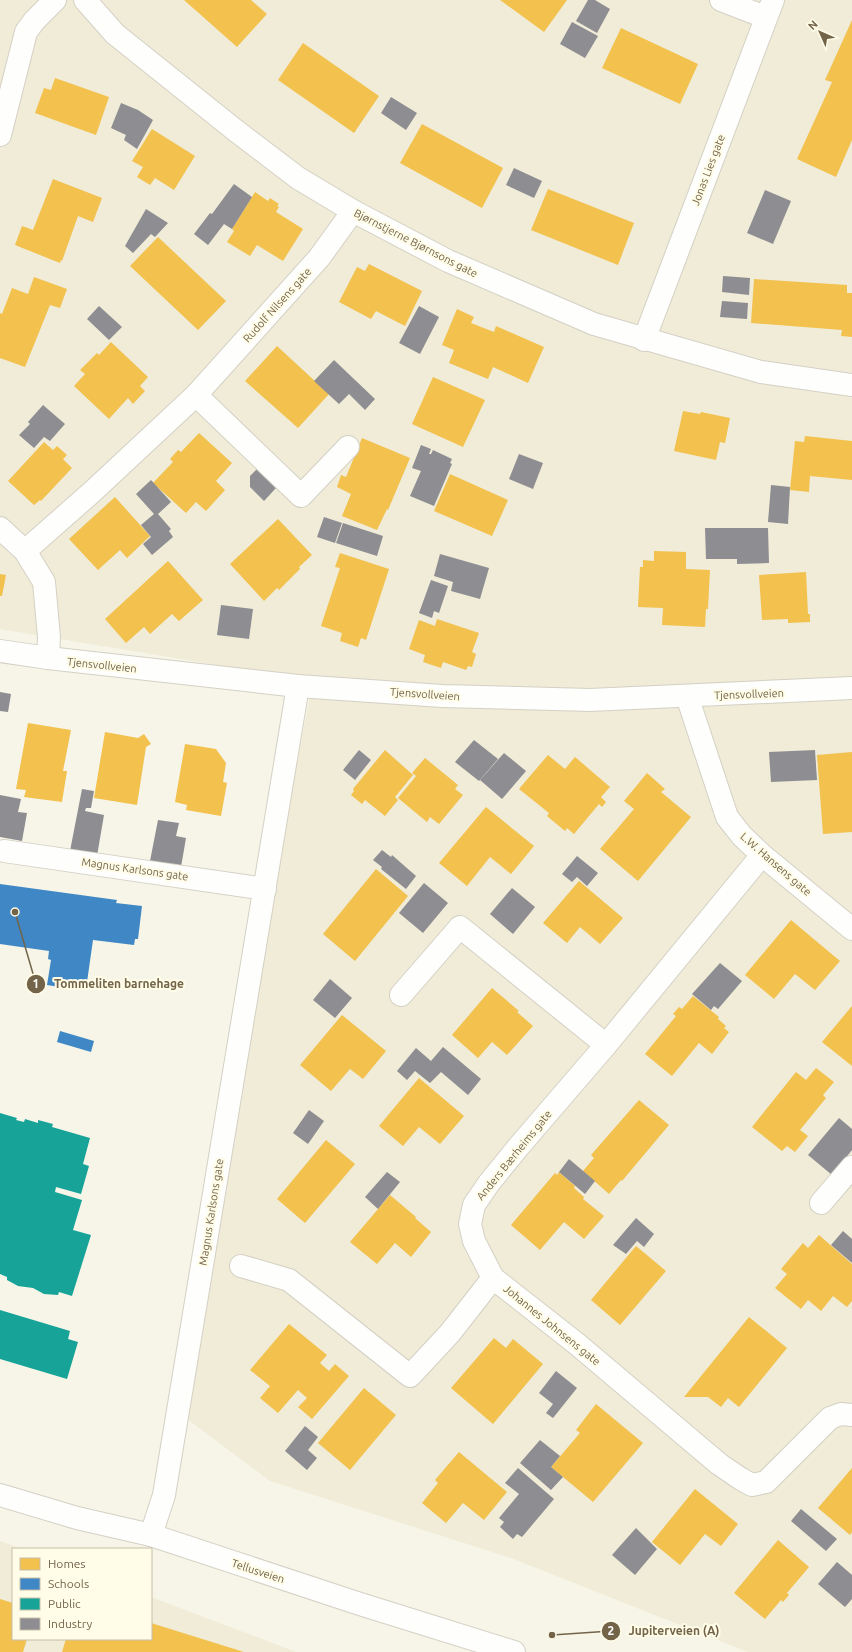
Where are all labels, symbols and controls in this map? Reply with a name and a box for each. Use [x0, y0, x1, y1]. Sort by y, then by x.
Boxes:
north arrow [800, 12, 840, 52]
text: N [806, 18, 820, 32]
street label: Jonas Lies gate [689, 133, 727, 207]
street label: Bjørnstjerne Bjørnsons gate [352, 207, 480, 279]
street label: Rudolf Nilsens gate [240, 265, 314, 345]
street label: Tjensvollveien [67, 655, 137, 675]
street label: Tjensvollveien [390, 686, 460, 702]
street label: Tjensvollveien [714, 687, 784, 701]
street label: L.W. Hansens gate [738, 830, 814, 898]
street label: Magnus Karlsons gate [81, 856, 189, 882]
callout: Tommeliten barnehage [26, 972, 192, 996]
text: 1 [33, 977, 39, 990]
text: Tommeliten barnehage [54, 977, 184, 990]
street label: Anders Bærheims gate [474, 1108, 554, 1202]
street label: Magnus Karlsons gate [197, 1158, 225, 1266]
street label: Johannes Johnsens gate [501, 1282, 603, 1368]
legend [12, 1548, 152, 1640]
text: Homes [48, 1557, 86, 1570]
street label: Tellusveien [230, 1557, 286, 1585]
text: Schools [48, 1577, 89, 1590]
text: Public [48, 1597, 81, 1610]
text: Industry [48, 1617, 93, 1630]
callout: Jupiterveien (A) [601, 1619, 728, 1643]
text: 2 [608, 1624, 615, 1637]
text: Jupiterveien (A) [628, 1624, 720, 1638]

